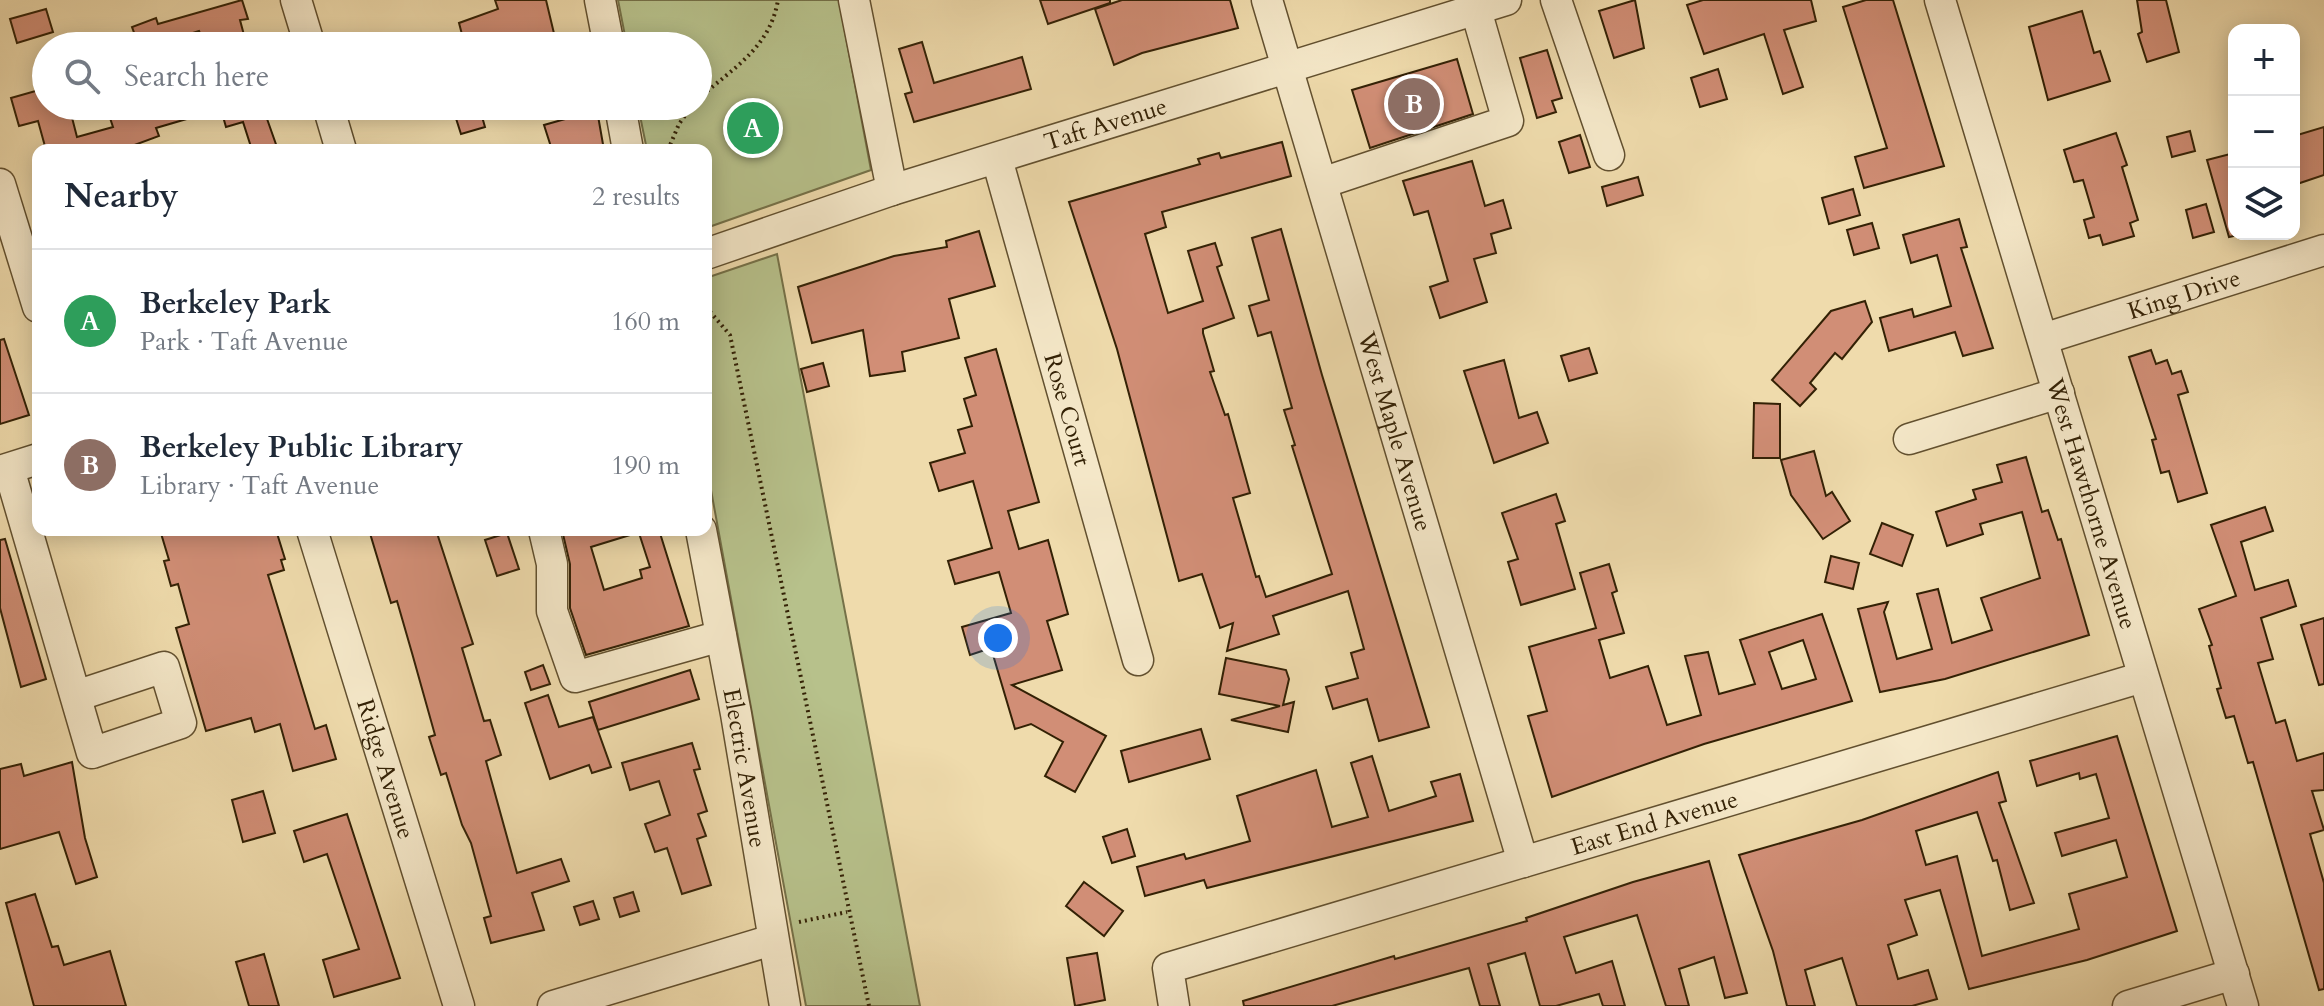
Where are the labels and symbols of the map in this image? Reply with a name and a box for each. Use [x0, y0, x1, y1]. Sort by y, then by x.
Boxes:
pin: B [1388, 74, 1440, 134]
street label: Taft Avenue [1040, 89, 1171, 159]
pin: A [727, 98, 779, 158]
street label: King Drive [2124, 261, 2244, 328]
street label: West Maple Avenue [1350, 327, 1440, 535]
street label: Rose Court [1036, 349, 1099, 470]
street label: West Hawthorne Avenue [2038, 373, 2145, 633]
your location [978, 618, 1018, 658]
street label: Electric Avenue [715, 686, 775, 850]
street label: Ridge Avenue [349, 695, 423, 843]
street label: East End Avenue [1567, 782, 1742, 863]

